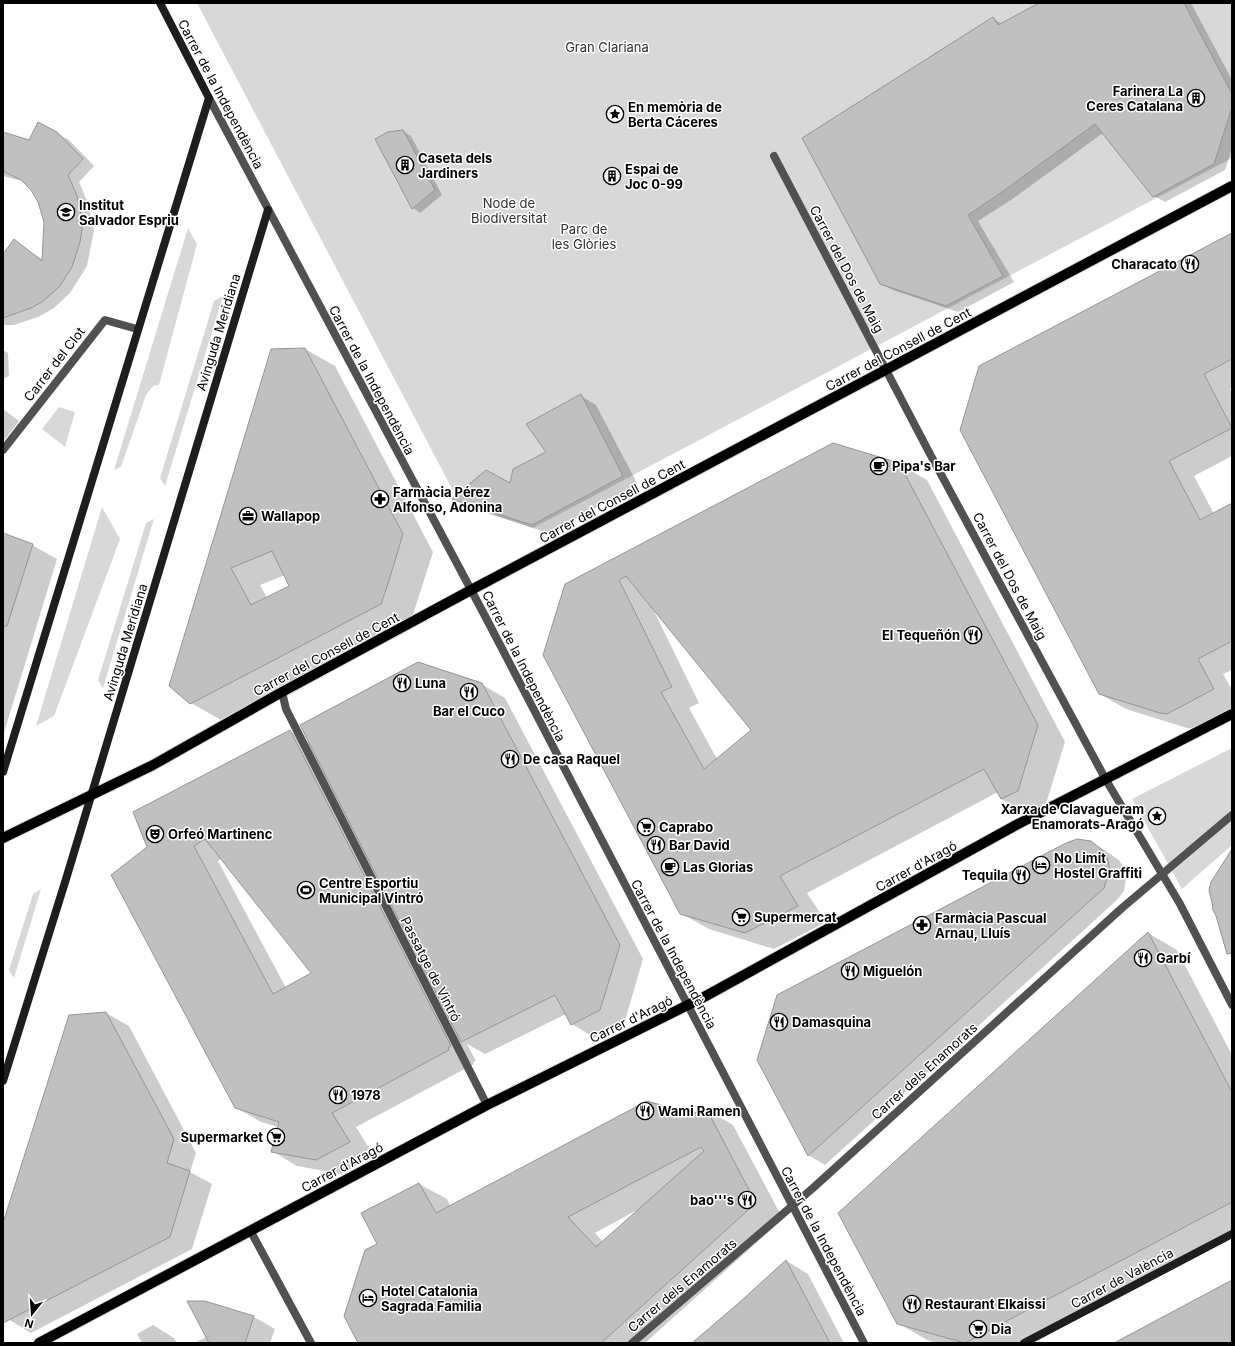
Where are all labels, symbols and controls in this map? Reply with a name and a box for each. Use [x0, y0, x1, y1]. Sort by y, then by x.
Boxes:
street label: Carrer de la Independència [175, 17, 267, 171]
park label: Gran Clariana [565, 39, 649, 55]
place label: Farinera La Ceres Catalana [1086, 83, 1183, 114]
building icon: Farinera La Ceres Catalana [1186, 88, 1206, 108]
place label: En memòria de Berta Cáceres [628, 99, 722, 130]
place icon: En memòria de Berta Cáceres [605, 104, 625, 124]
place label: Caseta dels Jardiners [418, 150, 492, 181]
building icon: Caseta dels Jardiners [395, 155, 415, 175]
place label: Espai de Joc 0-99 [625, 161, 683, 192]
building icon: Espai de Joc 0-99 [602, 166, 622, 186]
park label: Node de Biodiversitat [471, 195, 547, 226]
place label: Institut Salvador Espriu [79, 197, 179, 228]
school or university icon: Institut Salvador Espriu [56, 202, 76, 222]
street label: Carrer del Dos de Maig [807, 203, 887, 335]
park label: Parc de les Glòries [552, 221, 616, 252]
restaurant icon: Characato [1180, 254, 1200, 274]
place label: Characato [1111, 256, 1177, 272]
street label: Avinguda Meridiana [193, 271, 243, 393]
street label: Carrer de la Independència [326, 303, 418, 457]
street label: Carrer del Consell de Cent [822, 304, 974, 394]
street label: Carrer del Clot [20, 324, 88, 404]
street label: Carrer del Consell de Cent [536, 456, 688, 546]
cafe icon: Pipa's Bar [869, 456, 889, 476]
place label: Pipa's Bar [892, 458, 956, 474]
place label: Farmàcia Pérez Alfonso, Adonina [393, 484, 502, 515]
pharmacy icon: Farmàcia Pérez Alfonso, Adonina [370, 489, 390, 509]
office icon: Wallapop [238, 506, 258, 526]
place label: Wallapop [261, 508, 320, 524]
street label: Carrer del Dos de Maig [970, 510, 1050, 642]
street label: Avinguda Meridiana [100, 581, 150, 703]
street label: Carrer de la Independència [479, 588, 569, 744]
street label: Carrer del Consell de Cent [250, 609, 402, 699]
restaurant icon: El Tequeñón [963, 625, 983, 645]
place label: El Tequeñón [882, 627, 960, 643]
restaurant icon: Luna [392, 673, 412, 693]
place label: Luna [415, 675, 446, 691]
restaurant icon: Bar el Cuco [459, 682, 479, 702]
place label: Bar el Cuco [433, 703, 505, 719]
restaurant icon: De casa Raquel [500, 749, 520, 769]
place label: De casa Raquel [523, 751, 620, 767]
place label: Xarxa de Clavagueram Enamorats-Aragó [1001, 801, 1144, 832]
place icon: Xarxa de Clavagueram Enamorats-Aragó [1147, 806, 1167, 826]
supermarket icon: Caprabo [636, 817, 656, 837]
place label: Caprabo [659, 819, 713, 835]
theatre icon: Orfeó Martinenc [145, 824, 165, 844]
place label: Orfeó Martinenc [168, 826, 273, 842]
restaurant icon: Bar David [646, 835, 666, 855]
place label: Bar David [669, 837, 730, 853]
street label: Carrer d'Aragó [873, 837, 960, 895]
place label: No Limit Hostel Graffiti [1054, 850, 1142, 881]
hotel icon: No Limit Hostel Graffiti [1031, 855, 1051, 875]
cafe icon: Las Glorias [660, 857, 680, 877]
place label: Las Glorias [683, 859, 753, 875]
restaurant icon: Tequila [1011, 865, 1031, 885]
place label: Tequila [962, 867, 1008, 883]
place label: Centre Esportiu Municipal Vintró [319, 875, 424, 906]
street label: Carrer de la Independència [628, 877, 720, 1031]
sports icon: Centre Esportiu Municipal Vintró [296, 880, 316, 900]
supermarket icon: Supermercat [731, 907, 751, 927]
place label: Supermercat [754, 909, 837, 925]
place label: Farmàcia Pascual Arnau, Lluís [935, 910, 1046, 941]
street label: Passatge de Vintró [398, 914, 464, 1024]
pharmacy icon: Farmàcia Pascual Arnau, Lluís [912, 915, 932, 935]
restaurant icon: Garbí [1133, 948, 1153, 968]
place label: Garbí [1156, 950, 1191, 966]
restaurant icon: Miguelón [840, 961, 860, 981]
place label: Miguelón [863, 963, 922, 979]
street label: Carrer d'Aragó [587, 992, 675, 1046]
restaurant icon: Damasquina [769, 1012, 789, 1032]
place label: Damasquina [792, 1014, 871, 1030]
street label: Carrer dels Enamorats [868, 1019, 980, 1123]
restaurant icon: 1978 [328, 1085, 348, 1105]
place label: 1978 [351, 1087, 381, 1103]
restaurant icon: Wami Ramen [635, 1101, 655, 1121]
place label: Wami Ramen [658, 1103, 740, 1119]
supermarket icon: Supermarket [266, 1127, 286, 1147]
place label: Supermarket [180, 1129, 263, 1145]
street label: Carrer d'Aragó [298, 1139, 386, 1195]
street label: Carrer de la Independència [778, 1164, 870, 1318]
restaurant icon: bao'''s [737, 1190, 757, 1210]
place label: bao'''s [690, 1192, 734, 1208]
street label: Carrer dels Enamorats [624, 1235, 740, 1335]
street label: Carrer de València [1068, 1244, 1176, 1312]
place label: Hotel Catalonia Sagrada Familia [381, 1283, 482, 1314]
hotel icon: Hotel Catalonia Sagrada Familia [358, 1288, 378, 1308]
north arrow [12, 1294, 52, 1334]
restaurant icon: Restaurant Elkaissi [902, 1294, 922, 1314]
place label: Restaurant Elkaissi [925, 1296, 1046, 1312]
text: N [23, 1316, 35, 1331]
supermarket icon: Dia [968, 1319, 988, 1339]
place label: Dia [991, 1321, 1011, 1337]

